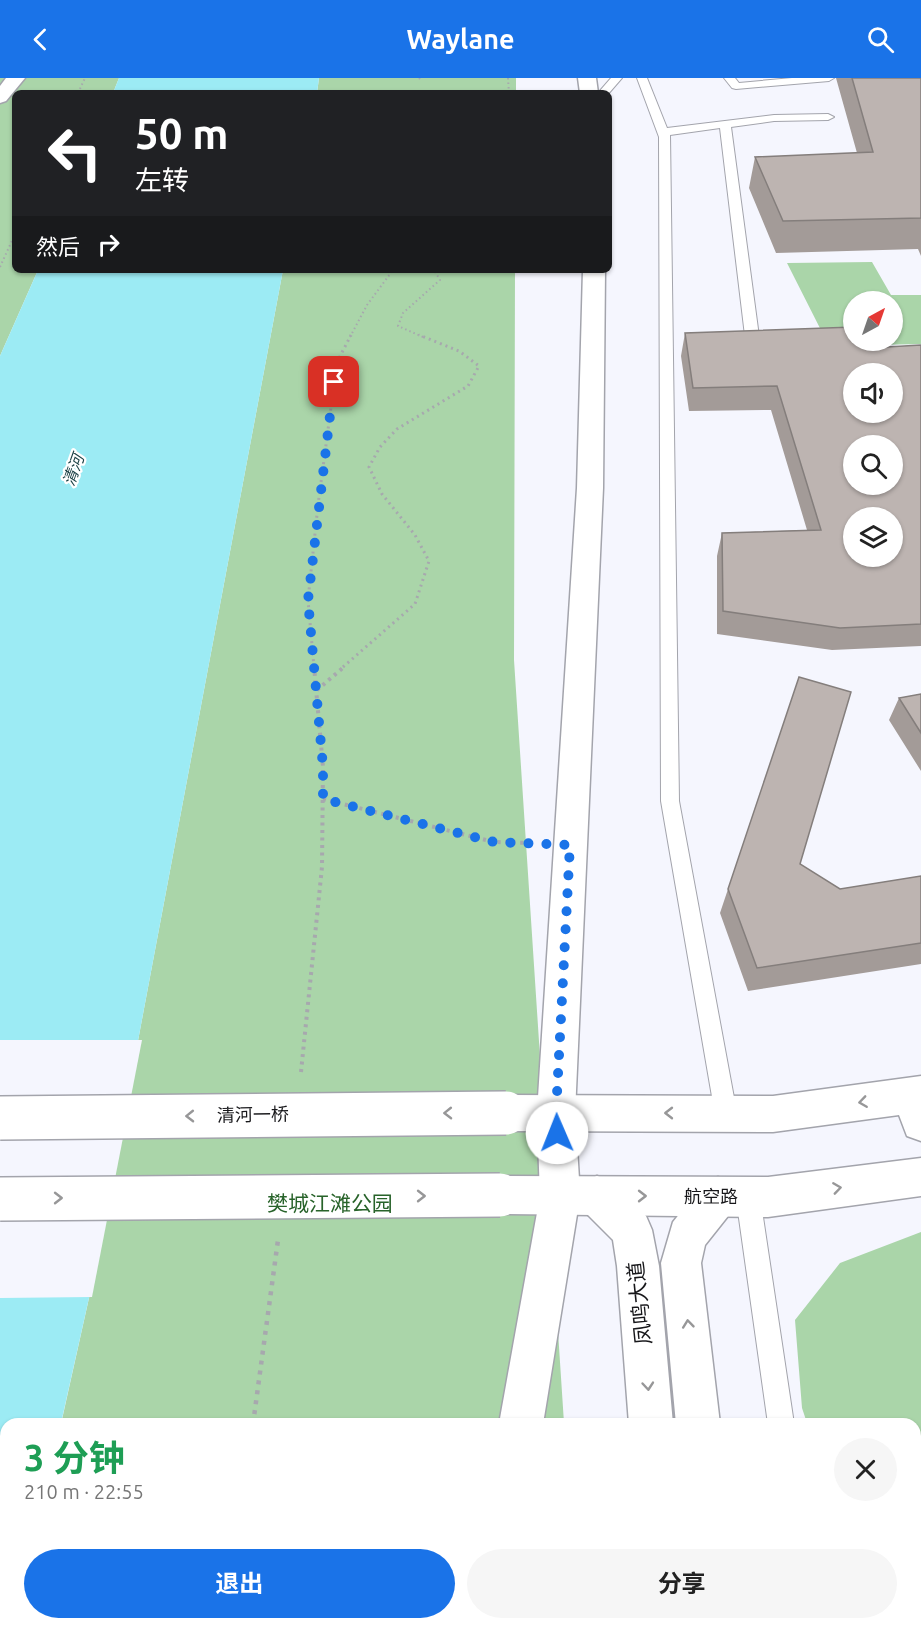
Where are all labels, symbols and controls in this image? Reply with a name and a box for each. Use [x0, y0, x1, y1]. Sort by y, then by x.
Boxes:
icon: back [24, 23, 57, 56]
icon: search [864, 23, 897, 56]
text: Waylane [407, 24, 514, 54]
text: 50 m [135, 110, 229, 157]
icon: left [36, 114, 114, 192]
text: 左转 [135, 165, 189, 195]
icon: right [92, 228, 125, 261]
text: 然后 [36, 234, 80, 259]
north arrow [843, 291, 903, 351]
map controls [843, 291, 903, 567]
pin [308, 356, 359, 407]
button: sound [843, 363, 903, 423]
icon: arrive [317, 365, 350, 398]
button: search [843, 435, 903, 495]
water label: 清河 [59, 449, 88, 488]
button: layers [843, 507, 903, 567]
one-way arrow [858, 1095, 868, 1107]
position arrow [525, 1101, 589, 1165]
street label: 清河一桥 [217, 1103, 289, 1125]
one-way arrow [443, 1107, 452, 1119]
one-way arrow [664, 1107, 673, 1119]
one-way arrow [185, 1110, 194, 1122]
one-way arrow [832, 1182, 841, 1195]
street label: 航空路 [684, 1186, 738, 1206]
one-way arrow [417, 1190, 426, 1202]
one-way arrow [638, 1190, 647, 1202]
park label: 樊城江滩公园 [267, 1191, 393, 1215]
one-way arrow [54, 1192, 63, 1205]
street label: 凤鸣大道 [623, 1260, 655, 1346]
one-way arrow [682, 1319, 695, 1328]
one-way arrow [641, 1382, 654, 1391]
text: 3 分钟 [24, 1437, 125, 1478]
button: close [834, 1438, 897, 1501]
text: 210 m · 22:55 [24, 1480, 144, 1503]
button: 退出 [24, 1549, 455, 1618]
button: 分享 [467, 1549, 897, 1618]

